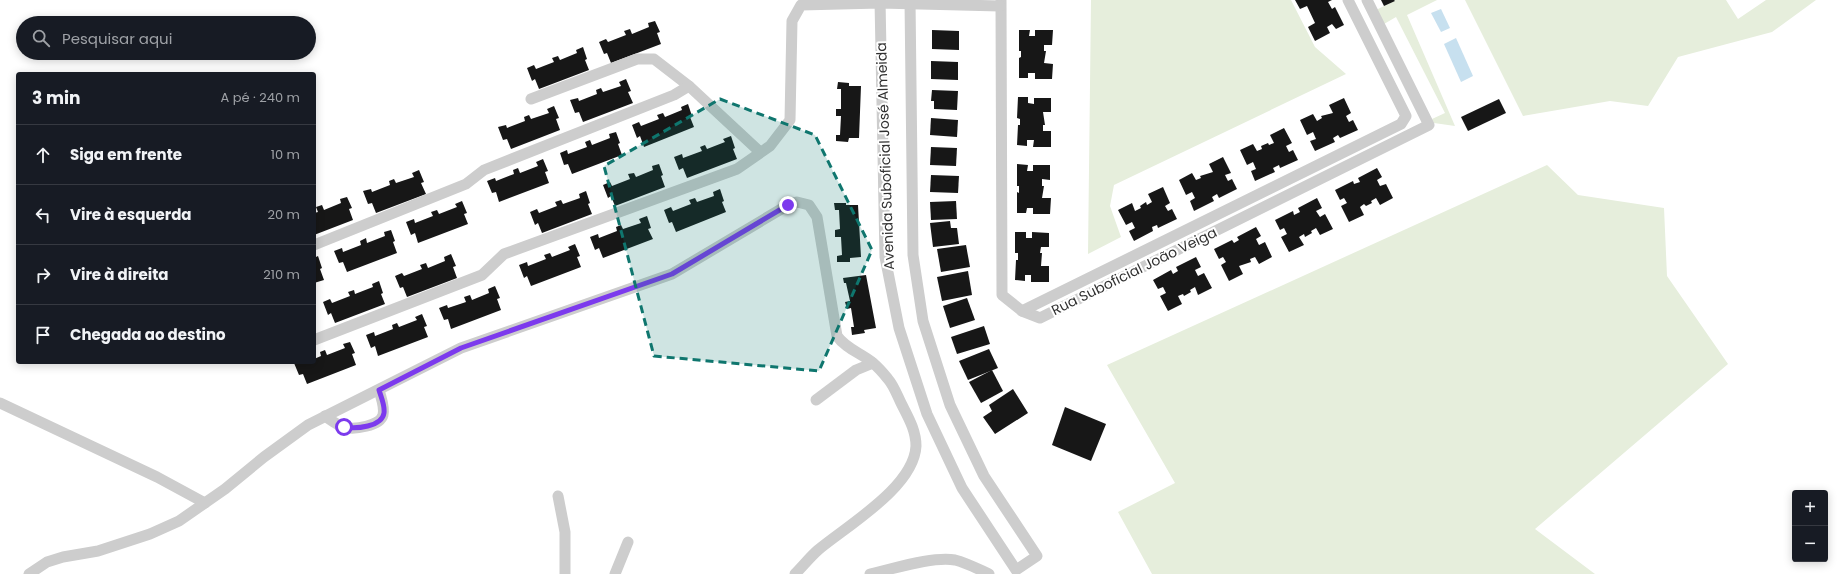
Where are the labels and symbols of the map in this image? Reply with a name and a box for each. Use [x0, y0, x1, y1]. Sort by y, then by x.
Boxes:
street label: Avenida Suboficial José Almeida [871, 42, 899, 270]
route end [779, 196, 797, 214]
street label: Rua Suboficial João Veiga [1048, 222, 1220, 320]
route start [335, 418, 353, 436]

